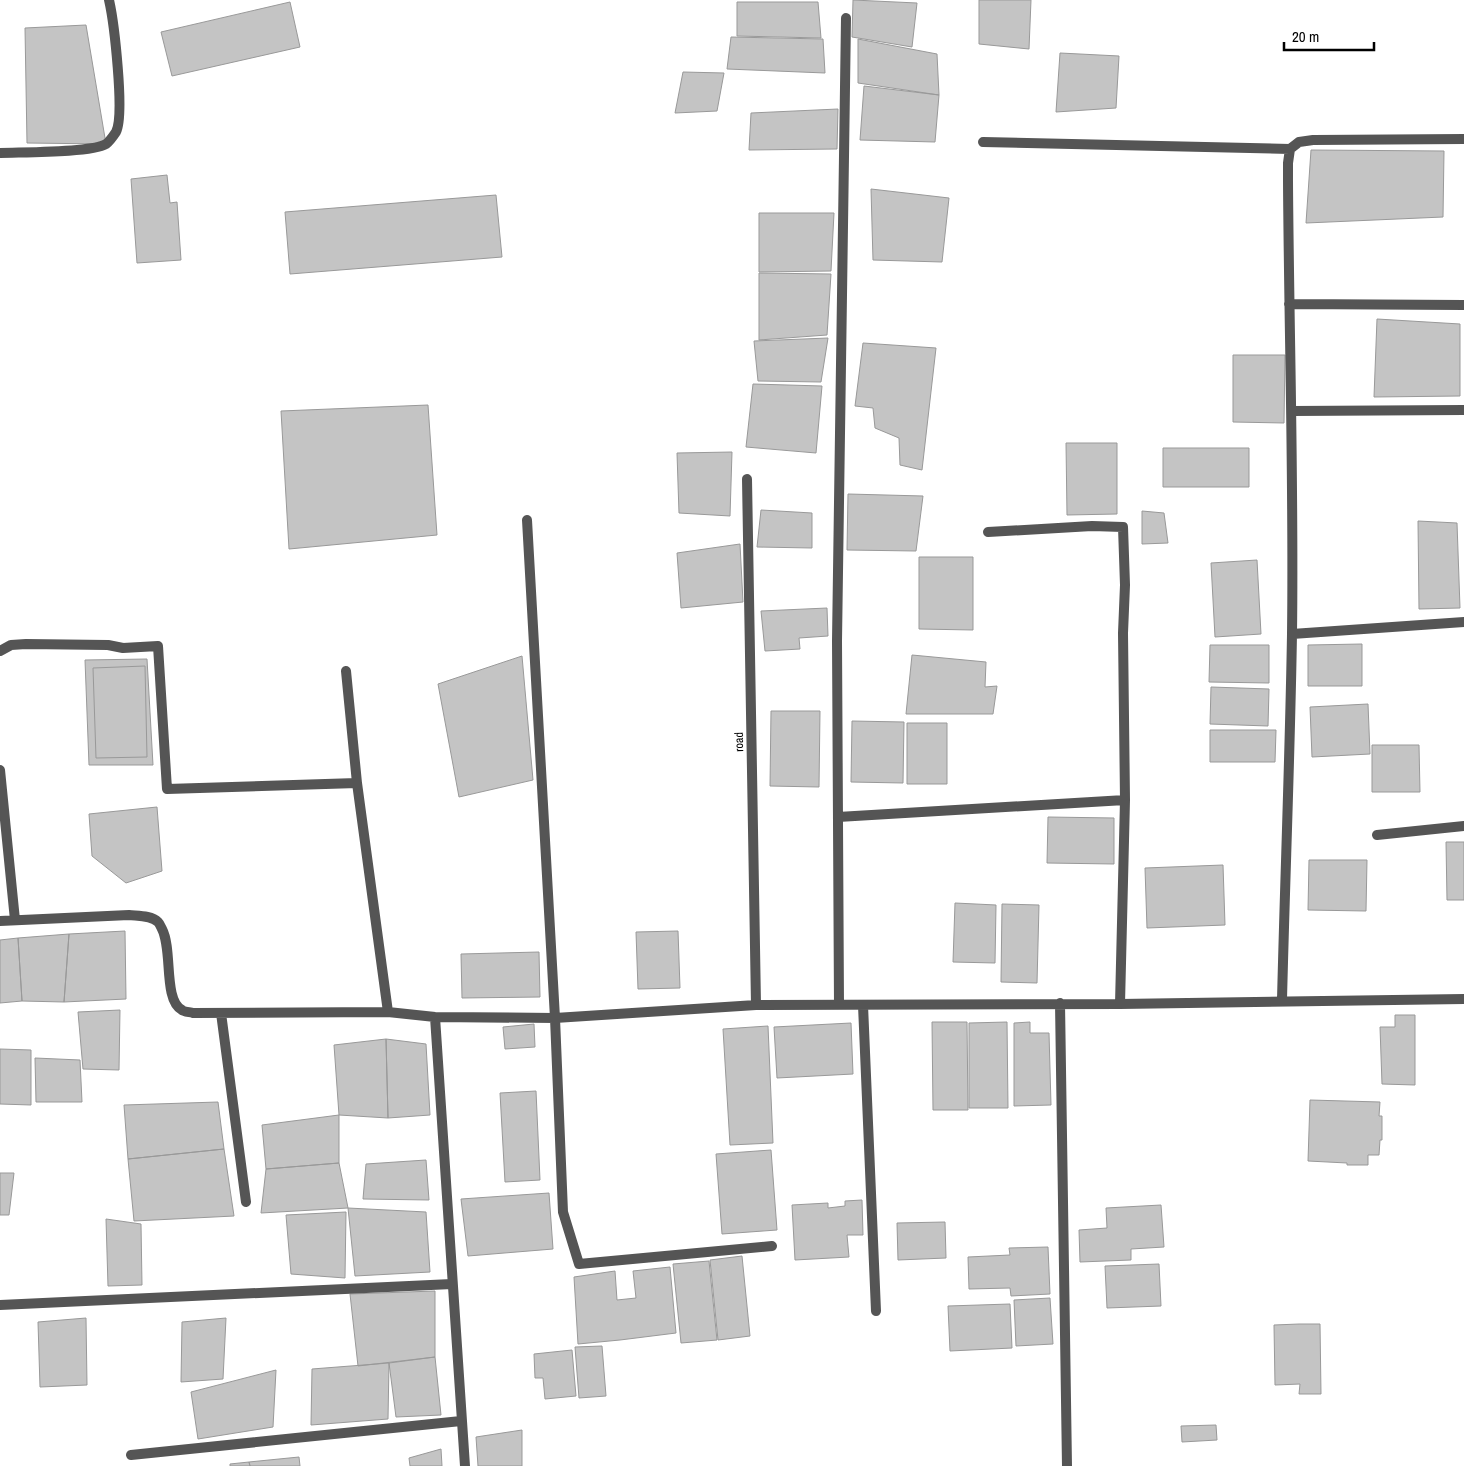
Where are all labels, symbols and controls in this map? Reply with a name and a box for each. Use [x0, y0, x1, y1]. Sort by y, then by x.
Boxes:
scale bar [1284, 20, 1374, 52]
text: 20 m [1292, 26, 1319, 47]
street label: road [731, 732, 747, 752]

